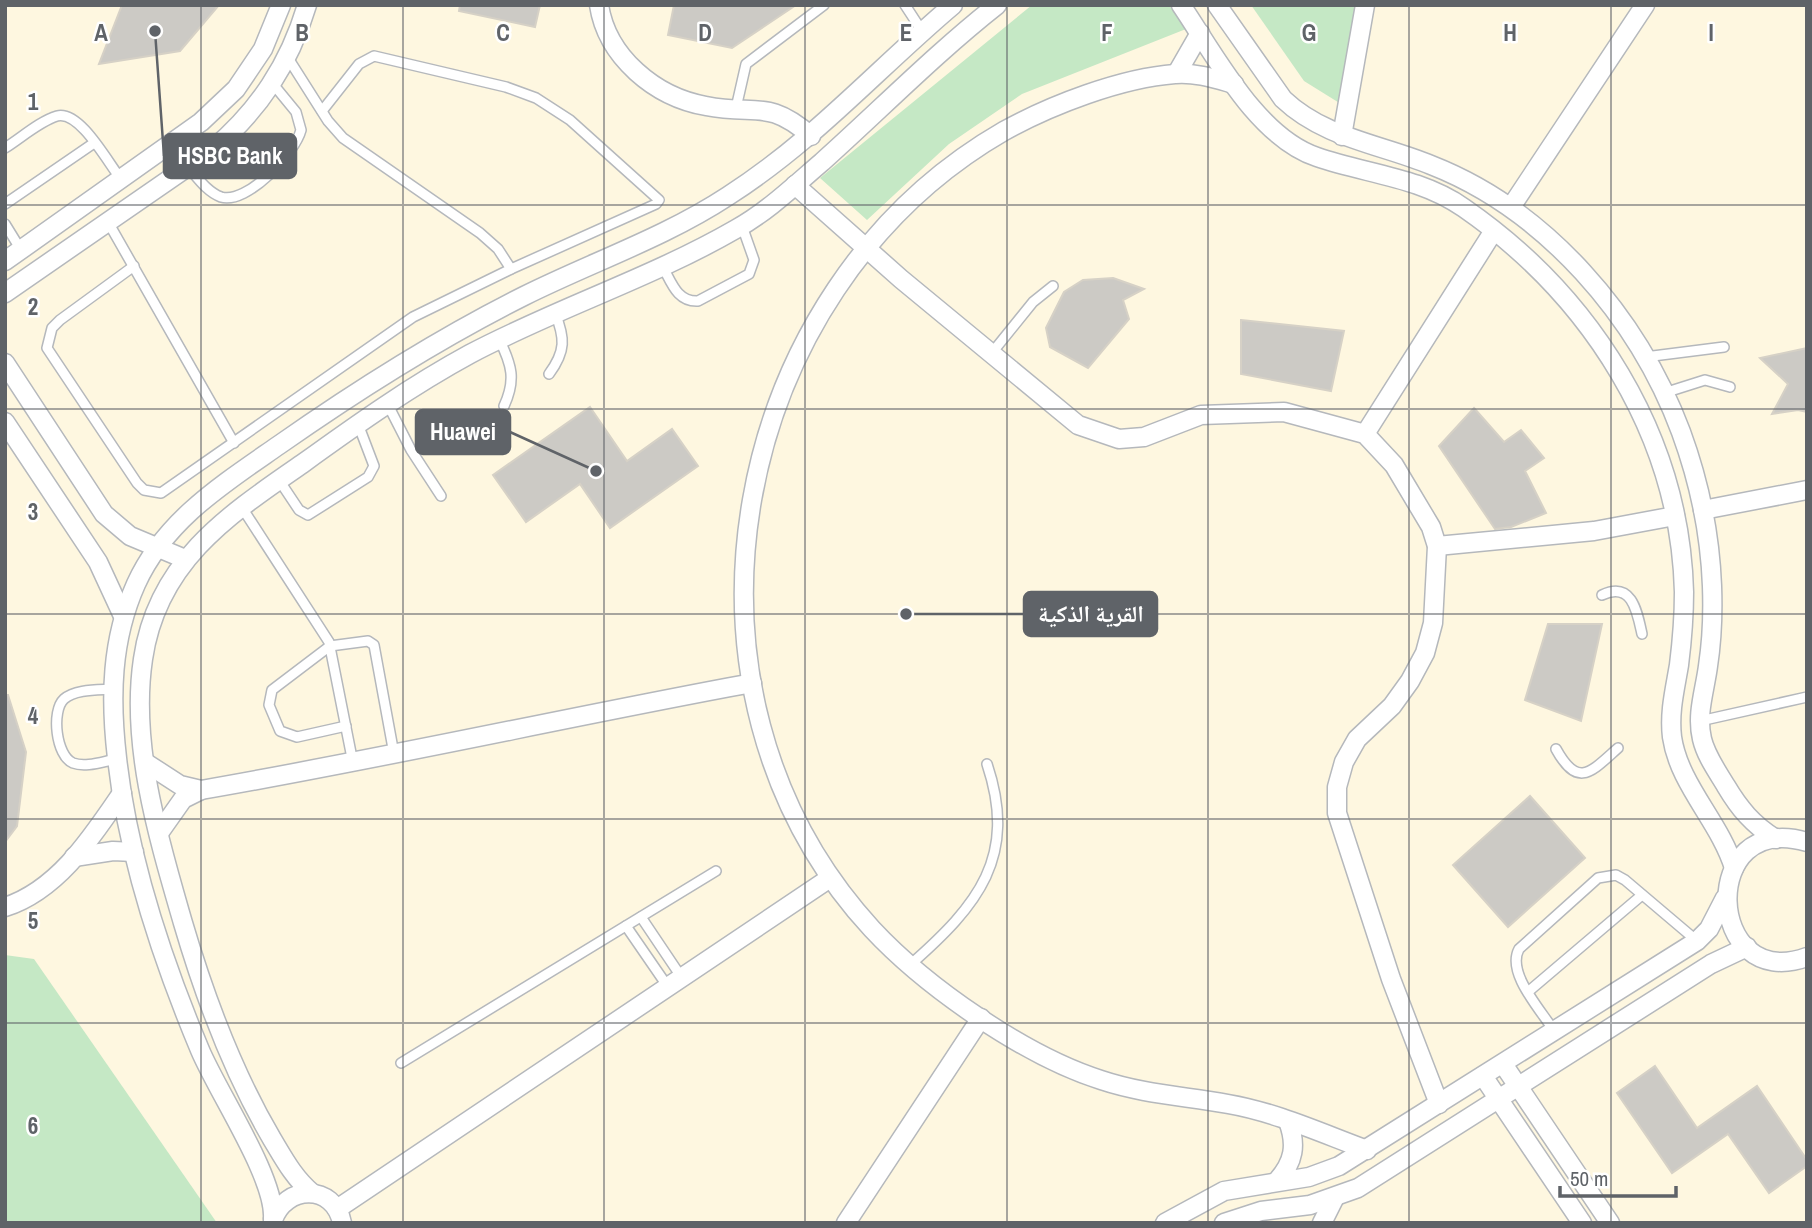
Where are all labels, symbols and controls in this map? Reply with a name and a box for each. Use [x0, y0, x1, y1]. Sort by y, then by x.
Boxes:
text: A [94, 17, 108, 48]
text: B [295, 17, 309, 48]
text: C [496, 17, 510, 48]
text: D [698, 17, 712, 48]
text: E [900, 17, 912, 48]
text: F [1101, 17, 1113, 48]
text: G [1302, 17, 1316, 48]
text: H [1503, 17, 1517, 48]
text: I [1708, 17, 1714, 48]
text: 1 [28, 86, 39, 117]
callout: HSBC Bank [164, 134, 296, 178]
text: HSBC Bank [178, 140, 283, 171]
text: 2 [28, 291, 38, 322]
callout: Huawei [416, 410, 510, 454]
text: Huawei [430, 416, 496, 447]
text: 3 [28, 496, 38, 527]
callout: القرية الذكية [1024, 592, 1157, 636]
text: القرية الذكية [1038, 598, 1144, 629]
text: 4 [28, 700, 39, 731]
text: 5 [28, 905, 38, 936]
text: 6 [28, 1110, 38, 1141]
scale bar [1560, 1154, 1675, 1198]
text: 50 m [1570, 1164, 1608, 1193]

